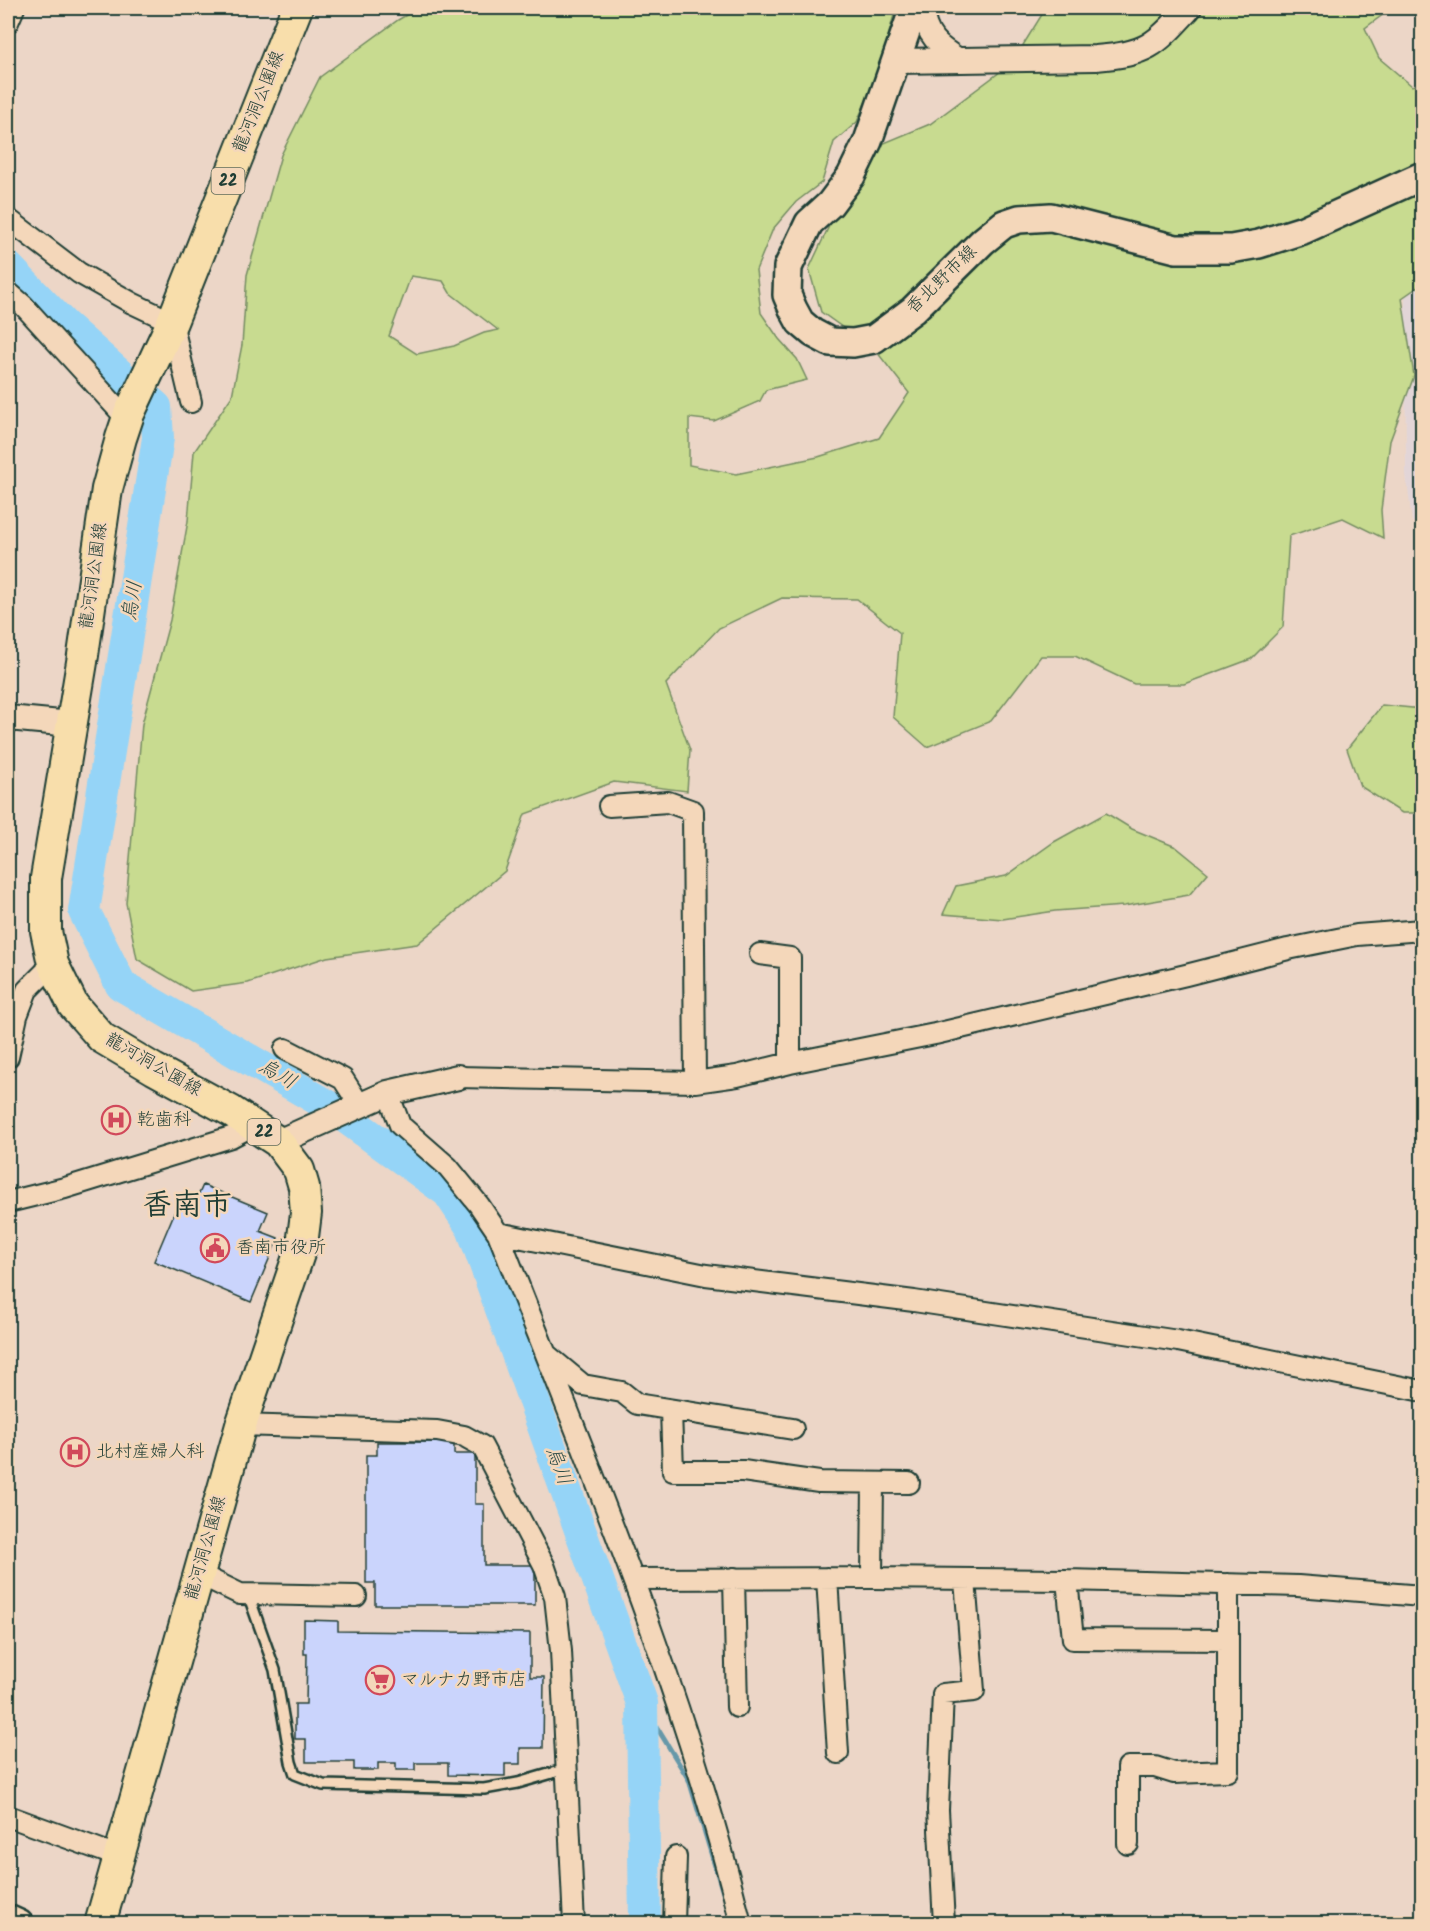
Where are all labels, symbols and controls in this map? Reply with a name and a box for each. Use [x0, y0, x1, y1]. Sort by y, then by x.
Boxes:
street label: 龍河洞公園線 [225, 47, 293, 157]
road number: 22 [212, 168, 244, 194]
street label: 香北野市線 [900, 238, 984, 322]
street label: 龍河洞公園線 [72, 521, 116, 631]
water label: 烏川 [114, 579, 152, 623]
street label: 龍河洞公園線 [99, 1025, 207, 1105]
water label: 烏川 [252, 1051, 302, 1099]
hospital icon: 乾歯科 [100, 1104, 132, 1136]
place label: 乾歯科 [137, 1106, 191, 1135]
road number: 22 [248, 1119, 280, 1145]
district label: 香南市 [142, 1182, 232, 1230]
public building icon: 香南市役所 [199, 1232, 231, 1264]
place label: 香南市役所 [236, 1234, 326, 1263]
hospital icon: 北村産婦人科 [59, 1436, 91, 1468]
place label: 北村産婦人科 [96, 1438, 204, 1467]
water label: 烏川 [536, 1442, 580, 1490]
street label: 龍河洞公園線 [177, 1492, 235, 1604]
supermarket icon: マルナカ野市店 [364, 1664, 396, 1696]
place label: マルナカ野市店 [401, 1666, 527, 1695]

